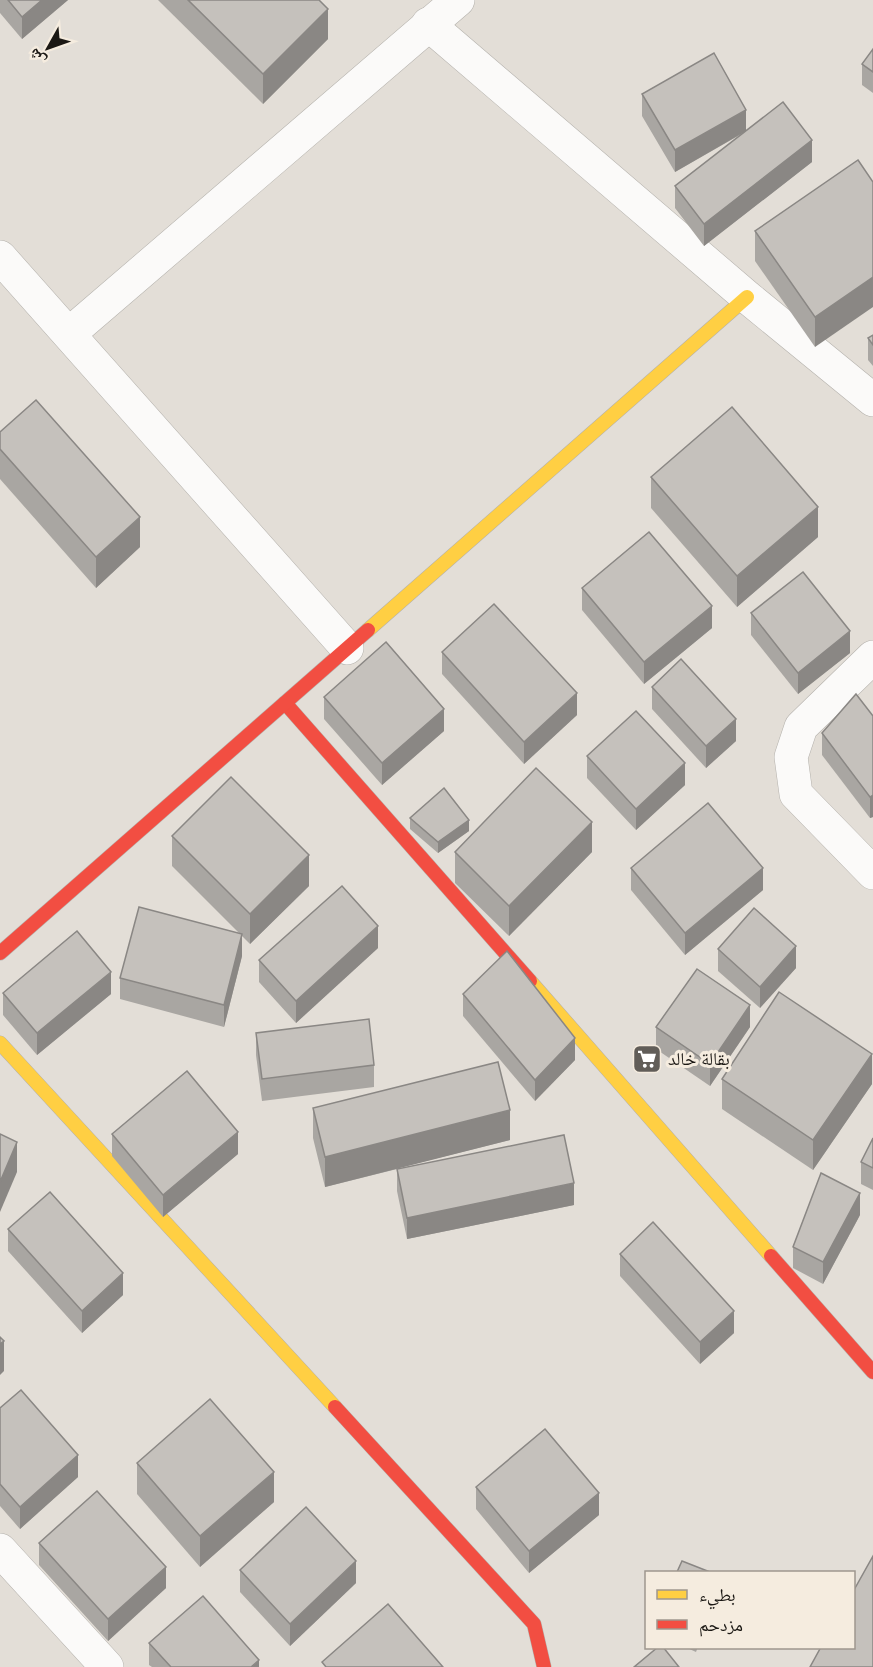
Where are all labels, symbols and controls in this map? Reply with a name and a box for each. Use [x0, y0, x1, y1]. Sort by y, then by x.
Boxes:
north arrow [18, 18, 78, 78]
text: ش [23, 45, 50, 71]
supermarket icon: بقالة خالد [631, 1043, 663, 1075]
place label: بقالة خالد [668, 1047, 730, 1070]
legend [645, 1571, 855, 1649]
text: بطيء [699, 1583, 736, 1610]
text: مزدحم [699, 1613, 743, 1637]

